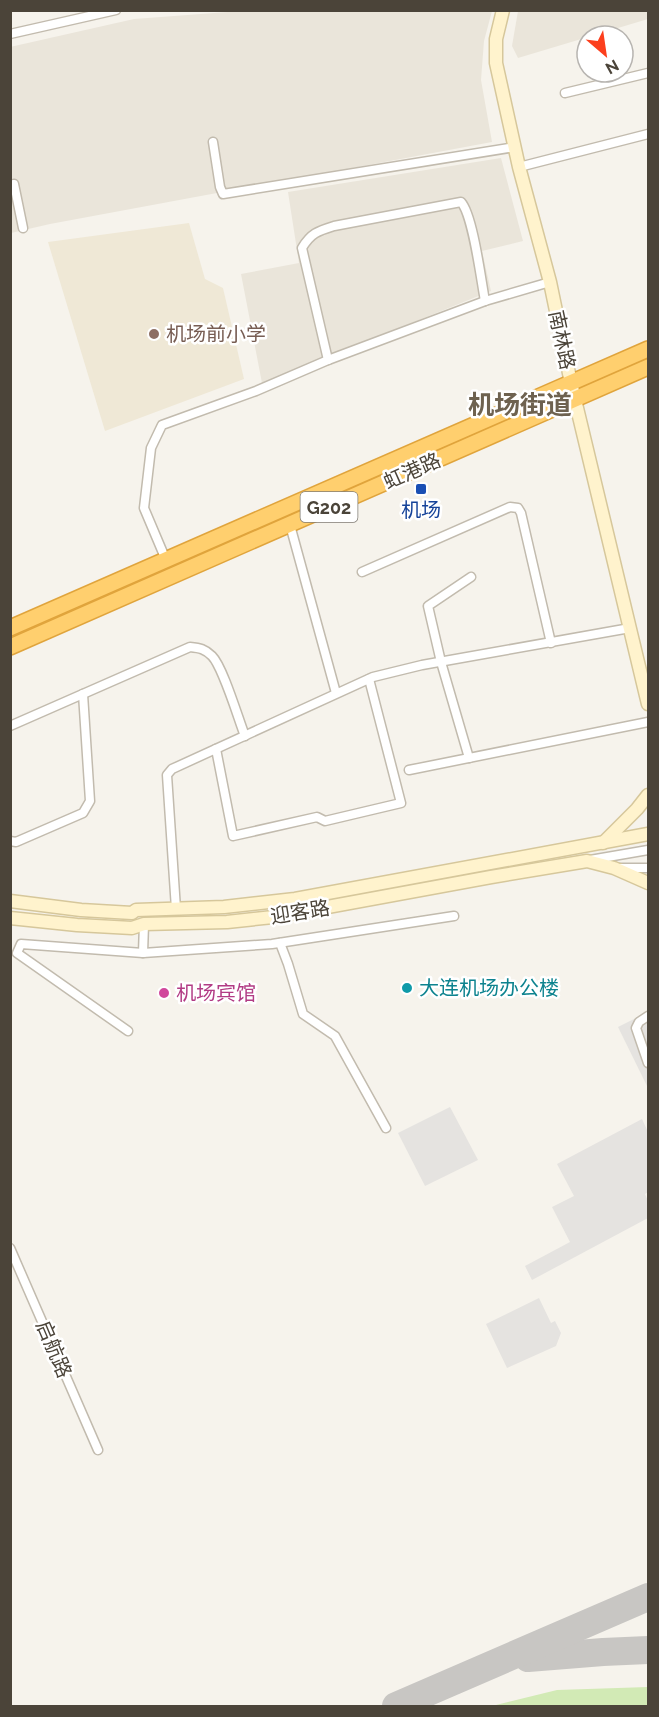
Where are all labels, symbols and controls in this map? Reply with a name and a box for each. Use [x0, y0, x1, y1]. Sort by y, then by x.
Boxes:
north arrow [575, 24, 635, 84]
text: N [602, 55, 622, 78]
street label: 南林路 [544, 308, 580, 372]
place label: 机场前小学 [166, 322, 266, 346]
marker: 机场前小学 [147, 327, 161, 341]
district label: 机场街道 [468, 390, 572, 420]
street label: 虹港路 [380, 448, 444, 494]
marker: 机场 [414, 482, 428, 496]
road number: G202 [300, 492, 358, 522]
place label: 机场 [401, 498, 441, 522]
street label: 迎客路 [268, 895, 332, 929]
place label: 大连机场办公楼 [419, 976, 559, 1000]
place label: 机场宾馆 [176, 981, 256, 1005]
marker: 大连机场办公楼 [400, 981, 414, 995]
marker: 机场宾馆 [157, 986, 171, 1000]
street label: 启航路 [31, 1317, 77, 1381]

